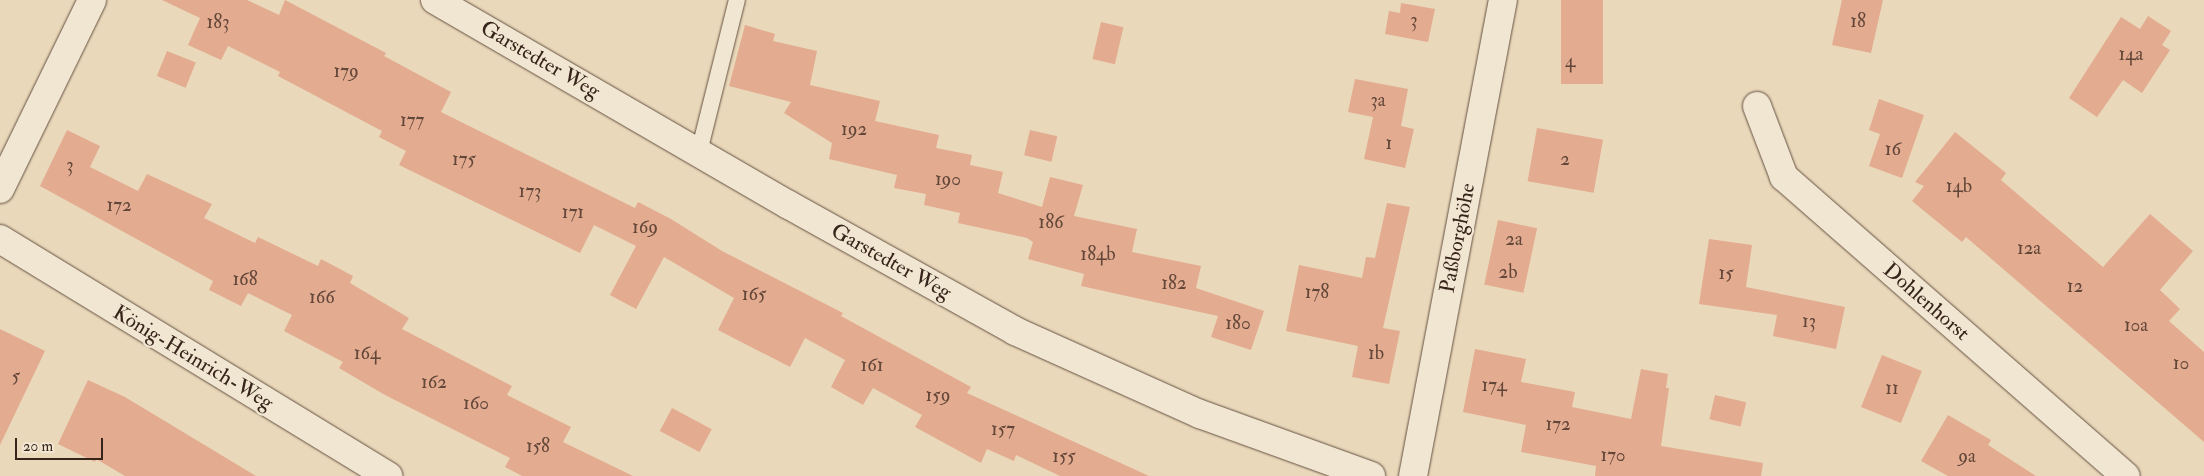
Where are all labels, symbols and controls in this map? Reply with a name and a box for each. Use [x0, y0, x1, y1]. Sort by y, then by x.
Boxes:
house number: 3 [1410, 10, 1418, 32]
house number: 18 [1850, 11, 1866, 33]
house number: 183 [207, 12, 229, 34]
street label: Garstedter Weg [476, 16, 604, 104]
house number: 14a [2119, 44, 2143, 66]
house number: 4 [1565, 51, 1575, 73]
house number: 179 [333, 61, 359, 83]
house number: 3a [1370, 90, 1386, 112]
house number: 177 [400, 110, 424, 132]
house number: 192 [841, 119, 867, 141]
house number: 1 [1386, 133, 1392, 155]
house number: 16 [1885, 139, 1901, 161]
house number: 175 [452, 149, 476, 171]
house number: 2 [1560, 149, 1570, 171]
house number: 3 [66, 155, 74, 177]
house number: 190 [935, 169, 961, 191]
house number: 14b [1946, 176, 1972, 198]
house number: 173 [519, 181, 541, 203]
street label: Paßborghöhe [1435, 181, 1481, 295]
house number: 172 [106, 195, 132, 217]
house number: 171 [562, 202, 584, 224]
house number: 186 [1038, 212, 1064, 234]
house number: 169 [632, 217, 658, 239]
street label: Garstedter Weg [826, 219, 956, 305]
house number: 2a [1505, 229, 1523, 251]
house number: 12a [2017, 238, 2041, 260]
house number: 184b [1080, 244, 1116, 266]
street label: Dohlenhorst [1878, 258, 1974, 346]
house number: 2b [1499, 262, 1517, 284]
house number: 15 [1718, 263, 1734, 285]
house number: 168 [232, 269, 258, 291]
house number: 182 [1161, 273, 1187, 295]
house number: 12 [2067, 276, 2083, 298]
house number: 178 [1305, 282, 1329, 304]
house number: 165 [742, 284, 766, 306]
house number: 166 [309, 287, 335, 309]
street label: König-Heinrich-Weg [108, 300, 278, 416]
house number: 13 [1802, 311, 1816, 333]
house number: 180 [1225, 313, 1251, 335]
house number: 10a [2124, 315, 2148, 337]
house number: 164 [354, 343, 380, 365]
house number: 1b [1368, 343, 1384, 365]
house number: 10 [2173, 353, 2189, 375]
house number: 161 [861, 355, 883, 377]
house number: 5 [12, 366, 20, 388]
house number: 162 [421, 372, 447, 394]
house number: 174 [1481, 375, 1507, 397]
house number: 11 [1885, 378, 1899, 400]
house number: 159 [926, 385, 950, 407]
house number: 160 [463, 393, 489, 415]
house number: 172 [1545, 414, 1571, 436]
house number: 157 [991, 419, 1015, 441]
scale bar [18, 428, 105, 460]
house number: 158 [526, 436, 550, 458]
text: 20 m [23, 437, 53, 456]
house number: 170 [1600, 445, 1626, 467]
house number: 155 [1052, 446, 1076, 468]
house number: 9a [1958, 446, 1976, 468]

